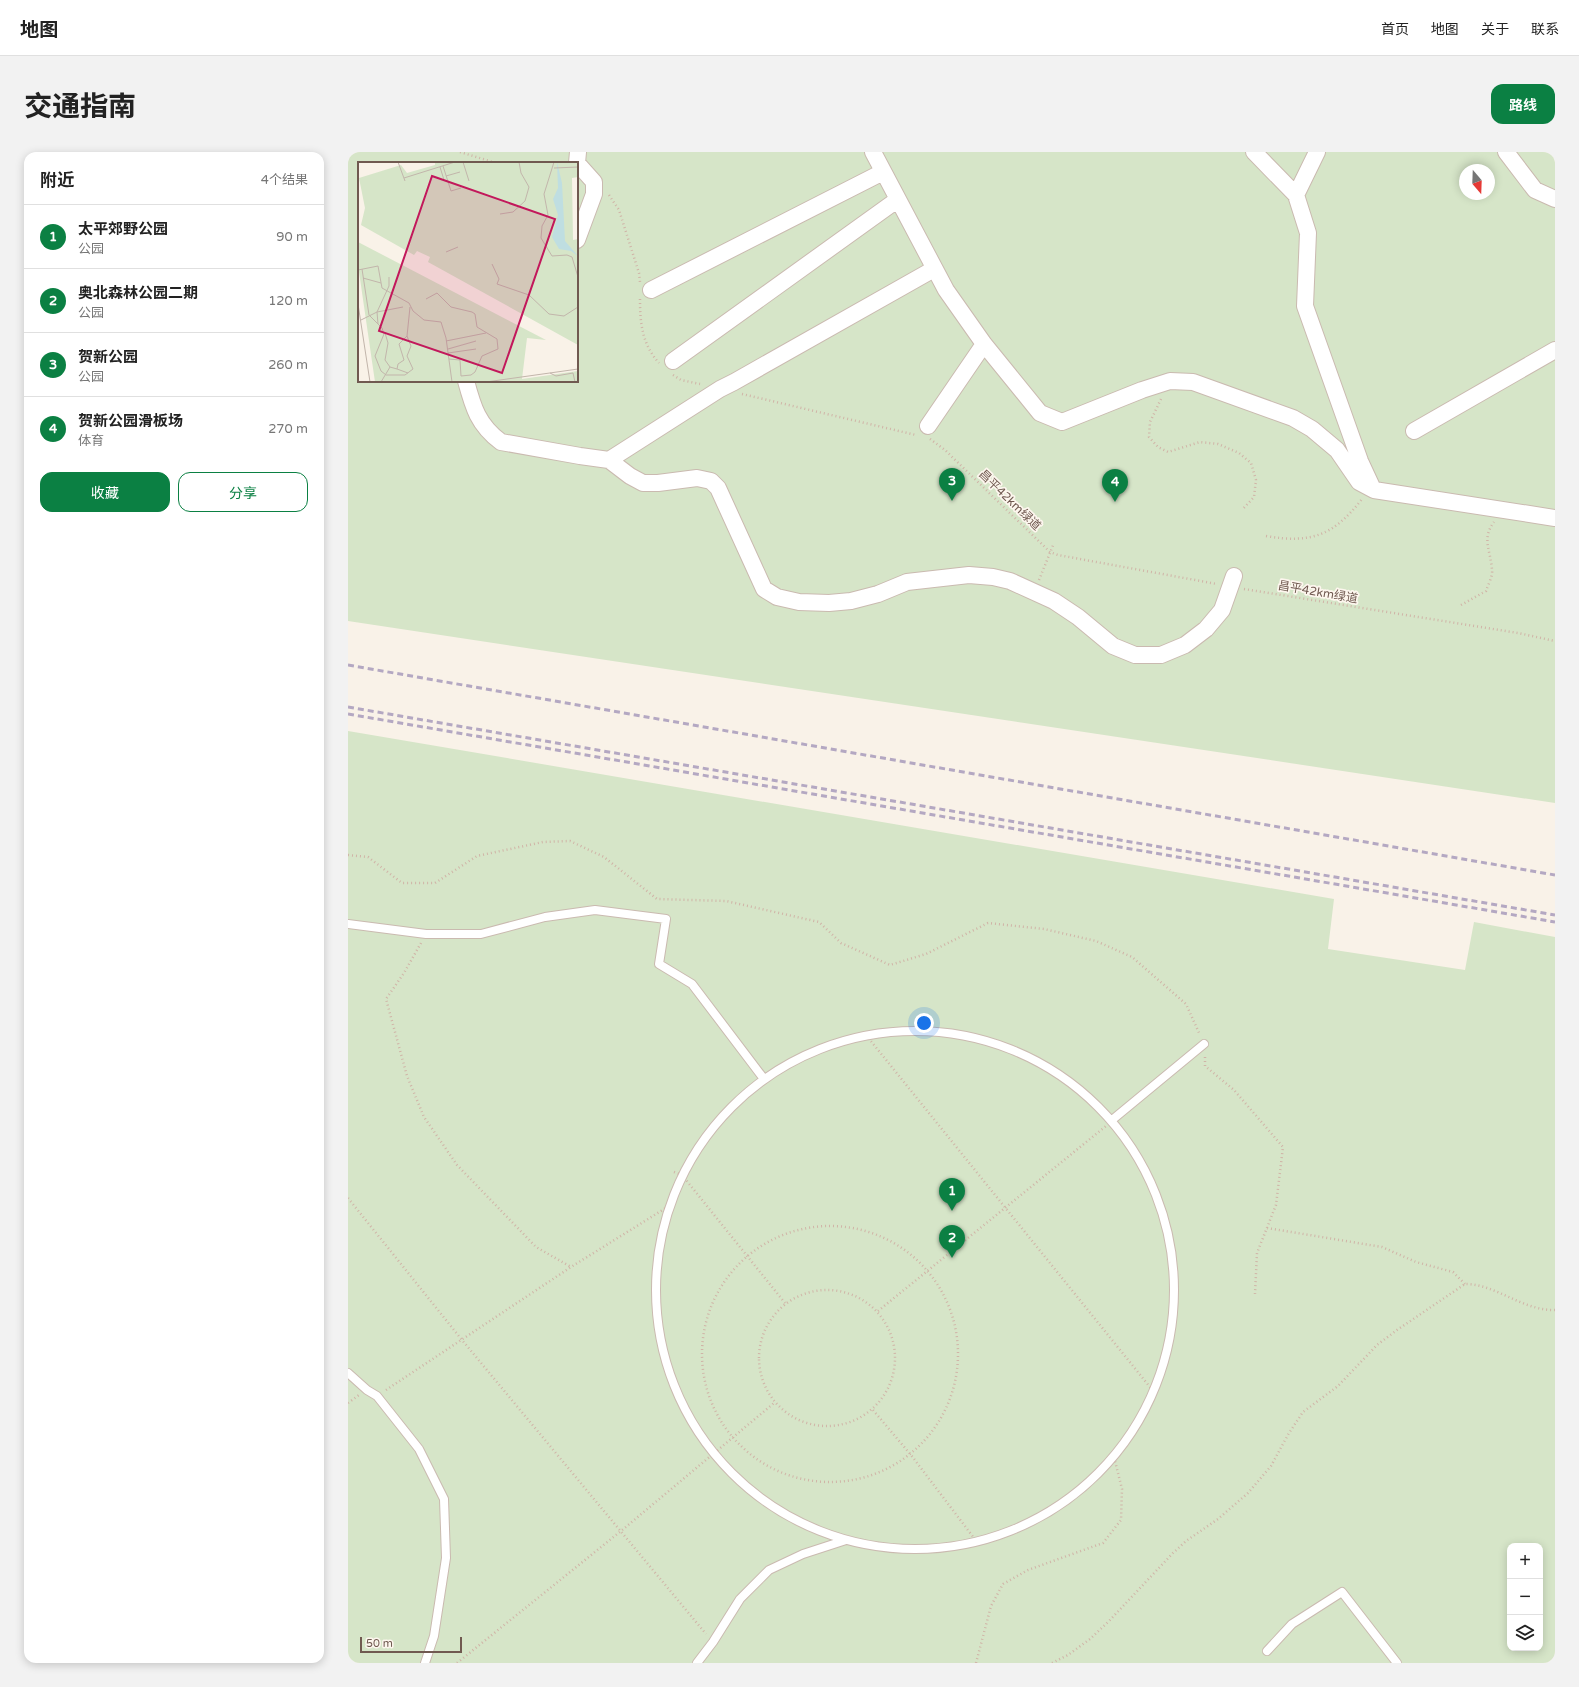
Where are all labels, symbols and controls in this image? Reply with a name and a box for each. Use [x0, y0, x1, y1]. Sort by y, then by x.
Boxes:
text: 地图 [20, 19, 58, 41]
text: 首页 [1381, 21, 1409, 38]
text: 地图 [1431, 21, 1459, 38]
text: 关于 [1481, 21, 1509, 38]
text: 联系 [1531, 21, 1559, 38]
button: 路线 [1491, 84, 1555, 124]
text: 交通指南 [24, 90, 136, 124]
inset map [358, 162, 578, 382]
north arrow [1459, 164, 1495, 200]
text: 附近 [40, 170, 74, 191]
text: 4个结果 [261, 172, 308, 188]
text: 太平郊野公园 [78, 220, 168, 238]
text: 1 [49, 229, 57, 245]
text: 90 m [276, 229, 308, 245]
text: 公园 [78, 241, 104, 257]
text: 奥北森林公园二期 [78, 284, 198, 302]
text: 2 [49, 293, 57, 309]
text: 120 m [268, 293, 308, 309]
text: 公园 [78, 305, 104, 321]
text: 贺新公园 [78, 348, 138, 366]
text: 3 [49, 357, 57, 373]
text: 260 m [268, 357, 308, 373]
text: 公园 [78, 369, 104, 385]
text: 贺新公园滑板场 [78, 412, 183, 430]
text: 4 [49, 421, 57, 437]
text: 270 m [268, 421, 308, 437]
text: 体育 [78, 433, 104, 449]
street label: 昌平42km绿道 [976, 467, 1044, 533]
pin: 3 [939, 468, 965, 501]
pin: 4 [1102, 469, 1128, 502]
button: 收藏 [40, 472, 170, 512]
button: 分享 [178, 472, 308, 512]
street label: 昌平42km绿道 [1277, 578, 1359, 606]
your location [914, 1013, 934, 1033]
pin: 1 [939, 1178, 965, 1211]
pin: 2 [939, 1225, 965, 1258]
map controls [1507, 1543, 1543, 1651]
button: + [1507, 1543, 1543, 1579]
button: − [1507, 1579, 1543, 1615]
button: layers [1507, 1615, 1543, 1651]
scale bar [360, 1635, 462, 1654]
text: 50 m [366, 1637, 393, 1650]

